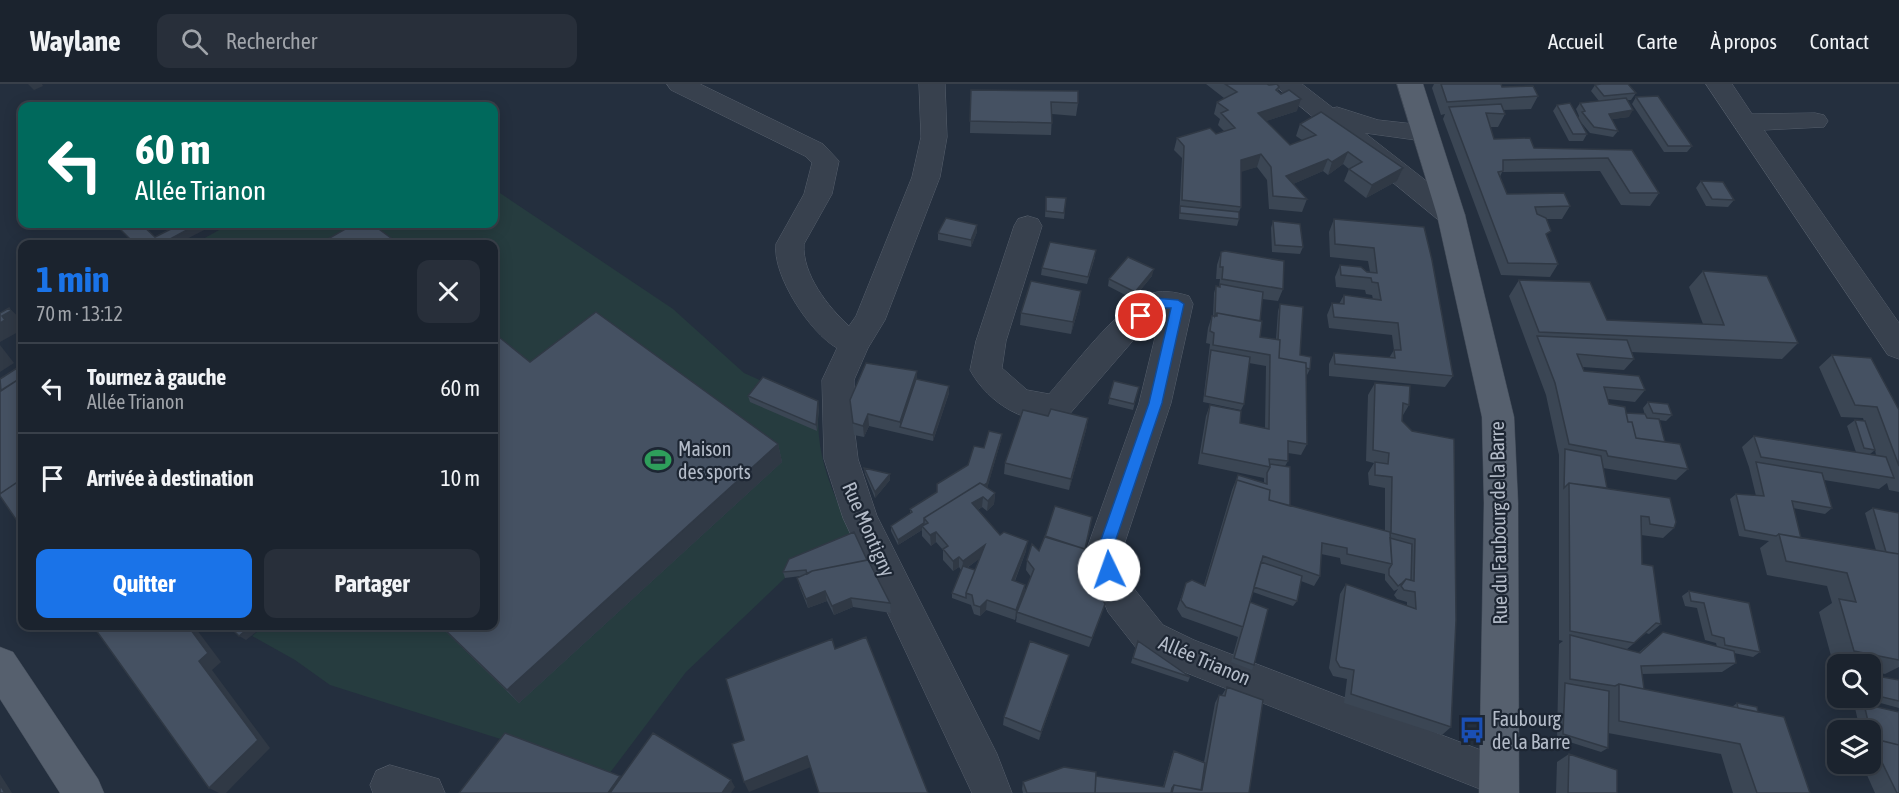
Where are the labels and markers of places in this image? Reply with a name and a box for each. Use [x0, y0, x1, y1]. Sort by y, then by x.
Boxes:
pin [1115, 290, 1166, 341]
place label: Maison des sports [678, 437, 751, 483]
sports icon: Maison des sports [643, 445, 673, 475]
place label: Faubourg de la Barre [1492, 707, 1570, 753]
bus stop icon: Faubourg de la Barre [1457, 715, 1487, 745]

